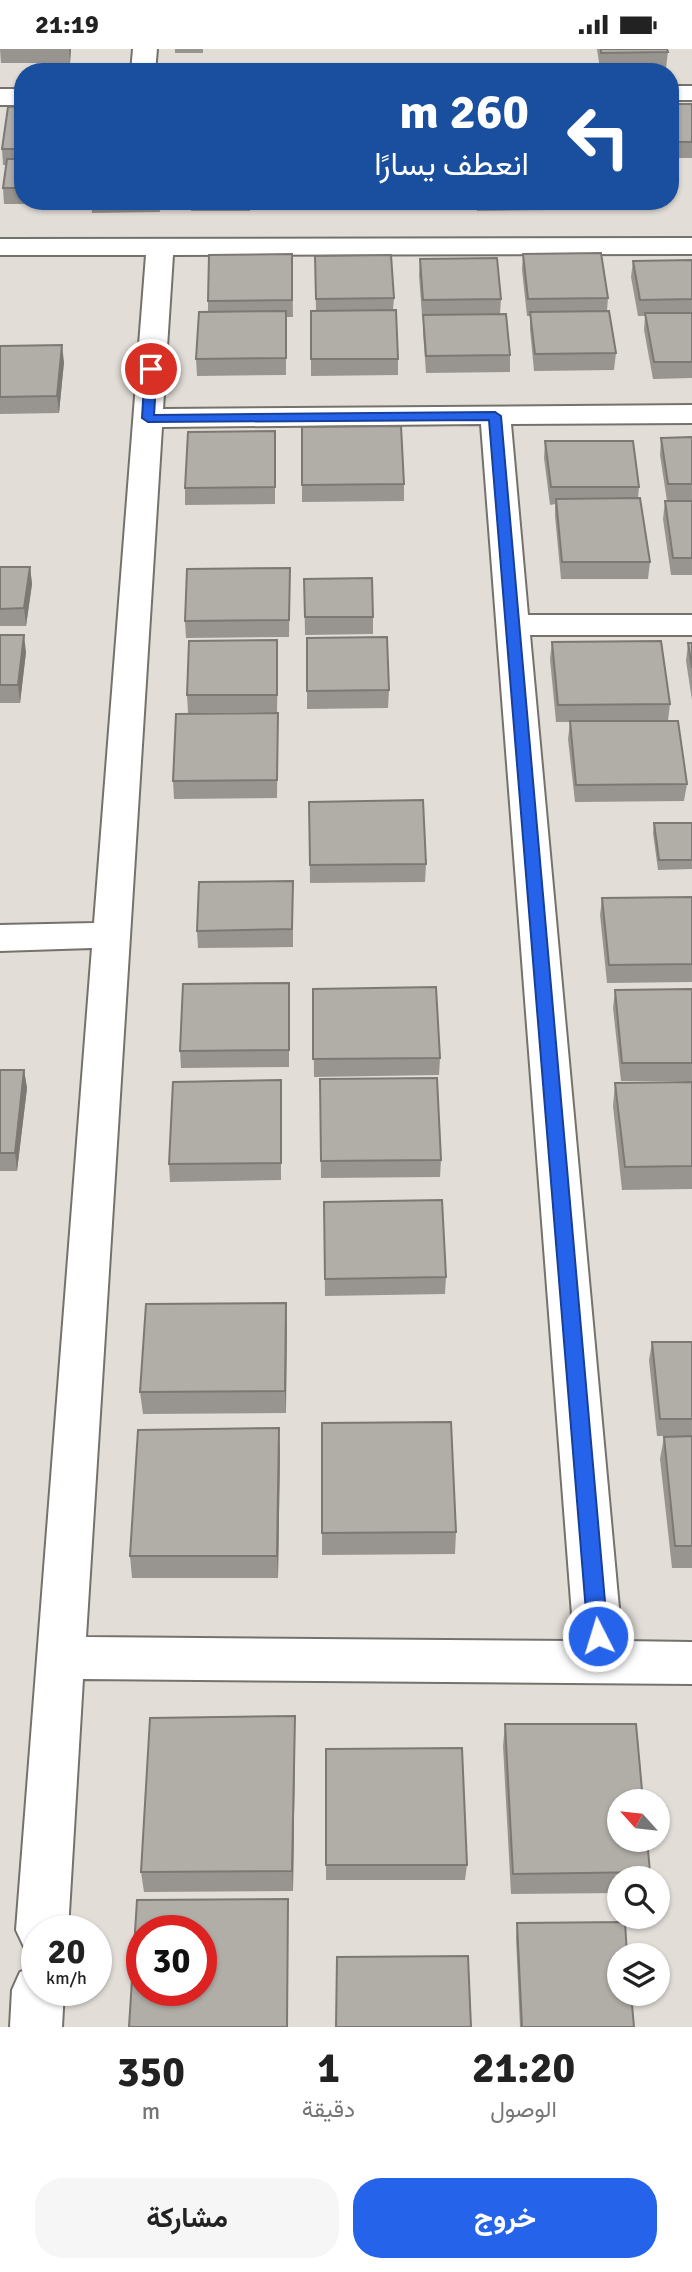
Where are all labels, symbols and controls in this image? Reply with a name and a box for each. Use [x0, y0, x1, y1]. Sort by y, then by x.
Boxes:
text: 21:19 [35, 9, 99, 41]
text: 260 m [399, 82, 529, 142]
icon: left [553, 91, 644, 182]
text: انعطف يسارًا [374, 145, 529, 184]
pin [121, 339, 181, 399]
icon: arrive [132, 350, 170, 388]
position arrow [561, 1599, 635, 1673]
north arrow [607, 1789, 670, 1851]
map controls [607, 1789, 670, 2006]
button: search [607, 1866, 670, 1929]
speed limit sign: 30 [126, 1915, 217, 2006]
text: 20 [48, 1930, 85, 1973]
button: layers [607, 1943, 670, 2006]
text: km/h [46, 1967, 87, 1989]
text: 1 [317, 2043, 340, 2094]
text: 21:20 [472, 2043, 575, 2094]
text: 350 [117, 2047, 185, 2098]
text: دقيقة [302, 2095, 355, 2124]
text: الوصول [490, 2095, 557, 2124]
text: m [142, 2097, 160, 2126]
button: مشاركة [35, 2178, 339, 2258]
button: خروج [353, 2178, 657, 2258]

